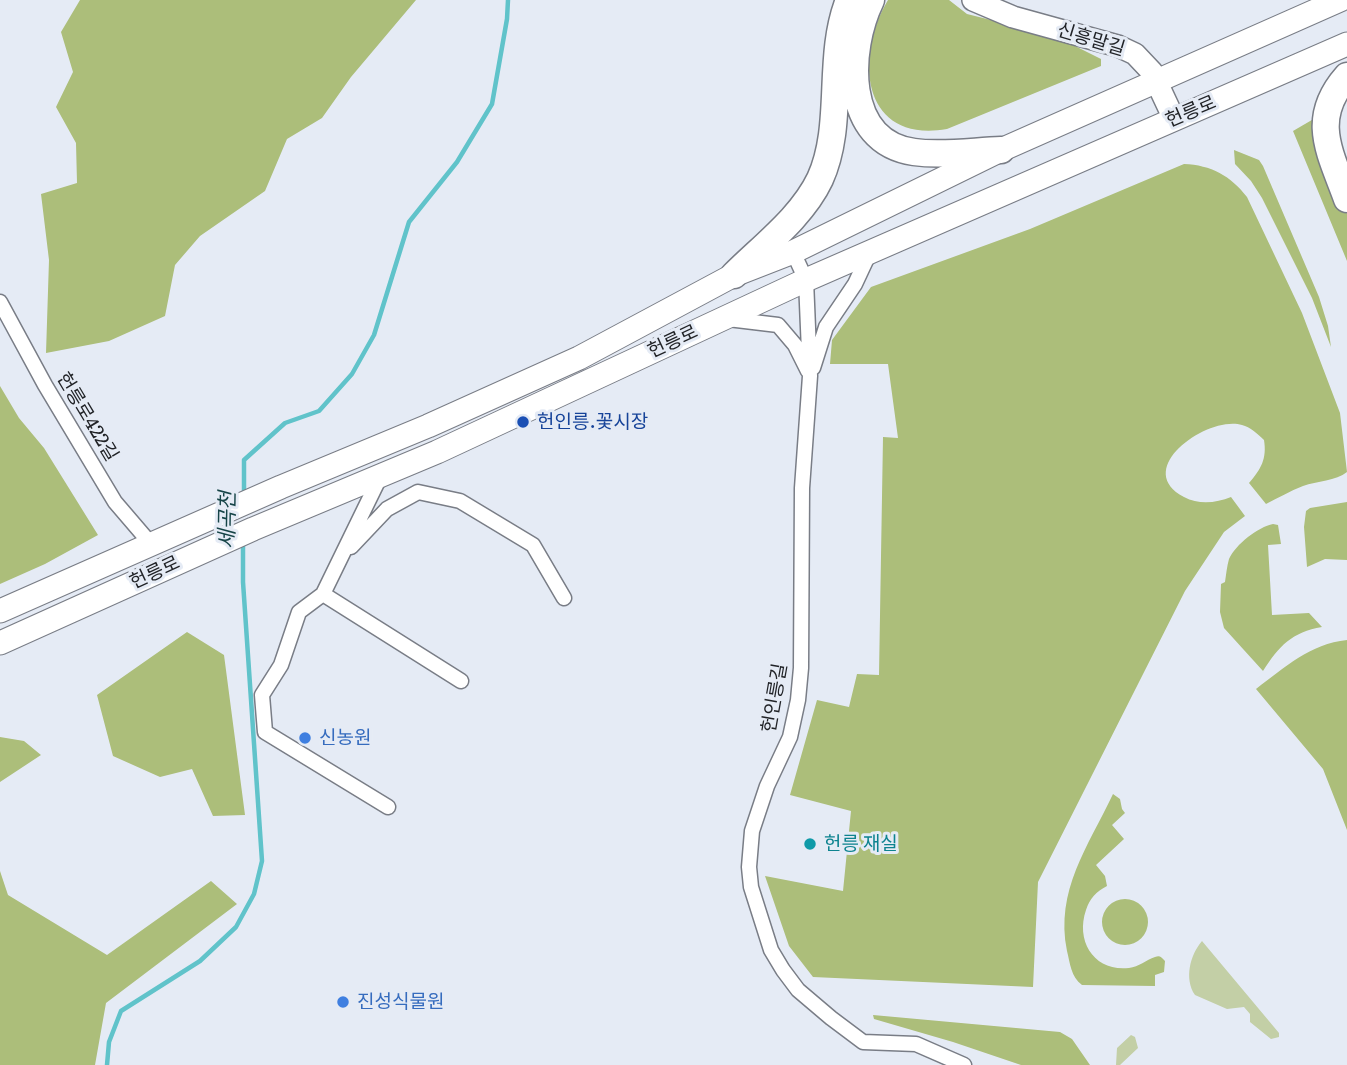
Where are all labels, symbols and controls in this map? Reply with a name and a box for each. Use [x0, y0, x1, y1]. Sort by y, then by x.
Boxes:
street label: 신흥말길 [1054, 19, 1128, 61]
street label: 헌릉로 [1162, 91, 1220, 133]
street label: 헌릉로 [644, 321, 702, 363]
street label: 헌릉로422길 [52, 368, 122, 466]
place label: 헌인릉.꽃시장 [537, 411, 648, 433]
marker: 헌인릉.꽃시장 [515, 414, 531, 430]
water label: 세곡천 [215, 491, 241, 549]
street label: 헌릉로 [126, 552, 184, 594]
street label: 헌인릉길 [758, 662, 792, 734]
place label: 신농원 [319, 727, 371, 749]
marker: 신농원 [297, 730, 313, 746]
place label: 헌릉 재실 [824, 833, 898, 855]
marker: 헌릉 재실 [802, 836, 818, 852]
place label: 진성식물원 [357, 991, 444, 1013]
marker: 진성식물원 [335, 994, 351, 1010]

